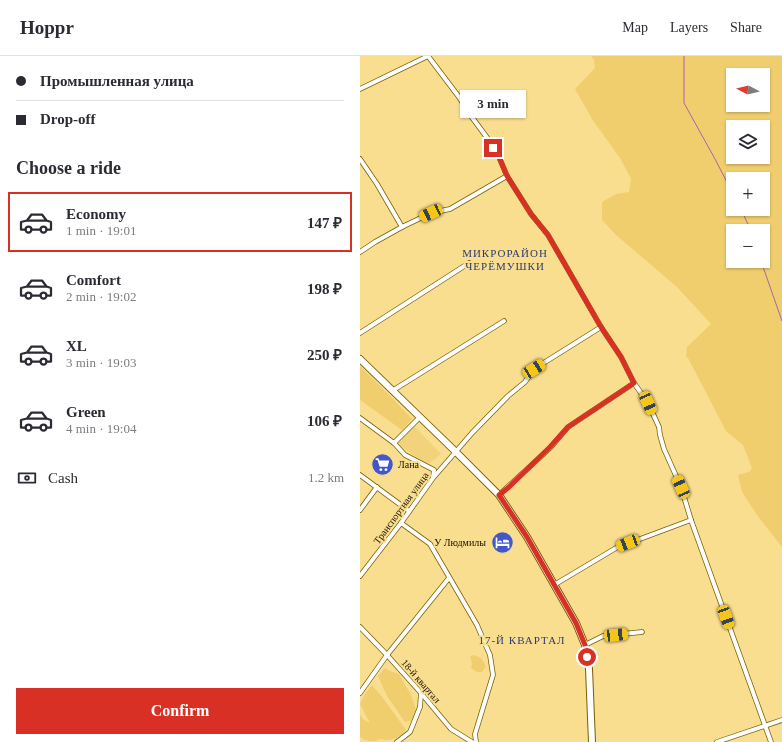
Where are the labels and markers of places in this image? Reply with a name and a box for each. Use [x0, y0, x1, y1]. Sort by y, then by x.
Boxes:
supermarket icon: Лана [369, 451, 395, 477]
place label: Лана [398, 459, 420, 470]
hotel icon: У Людмилы [489, 529, 515, 555]
place label: У Людмилы [434, 537, 486, 548]

